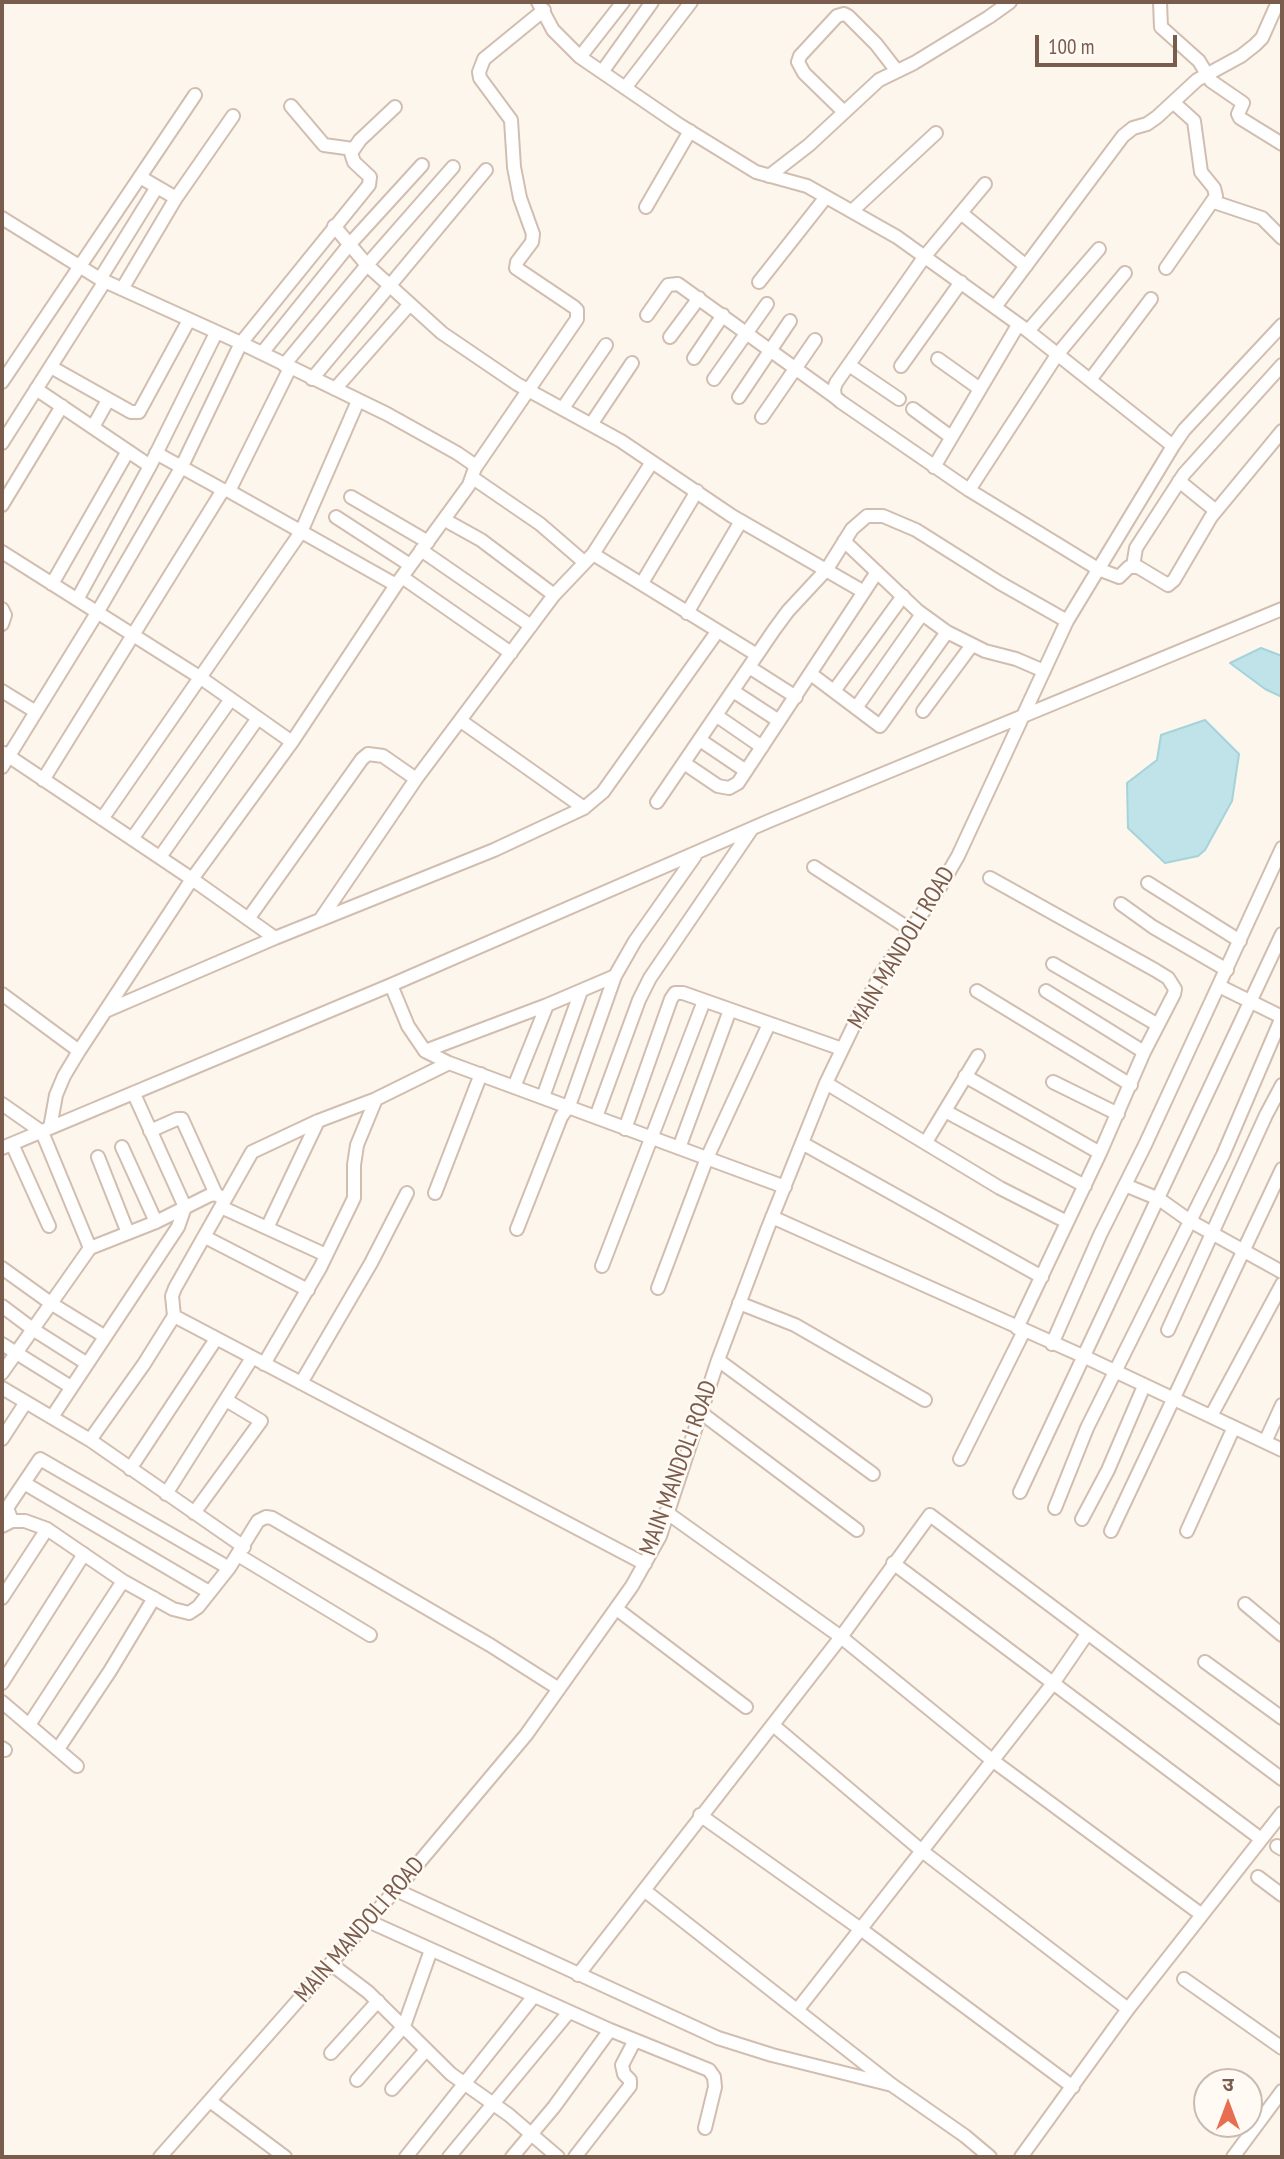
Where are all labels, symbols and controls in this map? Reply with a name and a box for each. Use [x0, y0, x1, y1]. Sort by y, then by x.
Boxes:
scale bar [1039, 21, 1181, 65]
text: 100 m [1048, 33, 1094, 60]
street label: MAIN MANDOLI ROAD [842, 862, 962, 1034]
street label: MAIN MANDOLI ROAD [634, 1377, 724, 1559]
street label: MAIN MANDOLI ROAD [289, 1851, 431, 2009]
north arrow [1193, 2068, 1263, 2138]
text: उ [1222, 2072, 1234, 2096]

